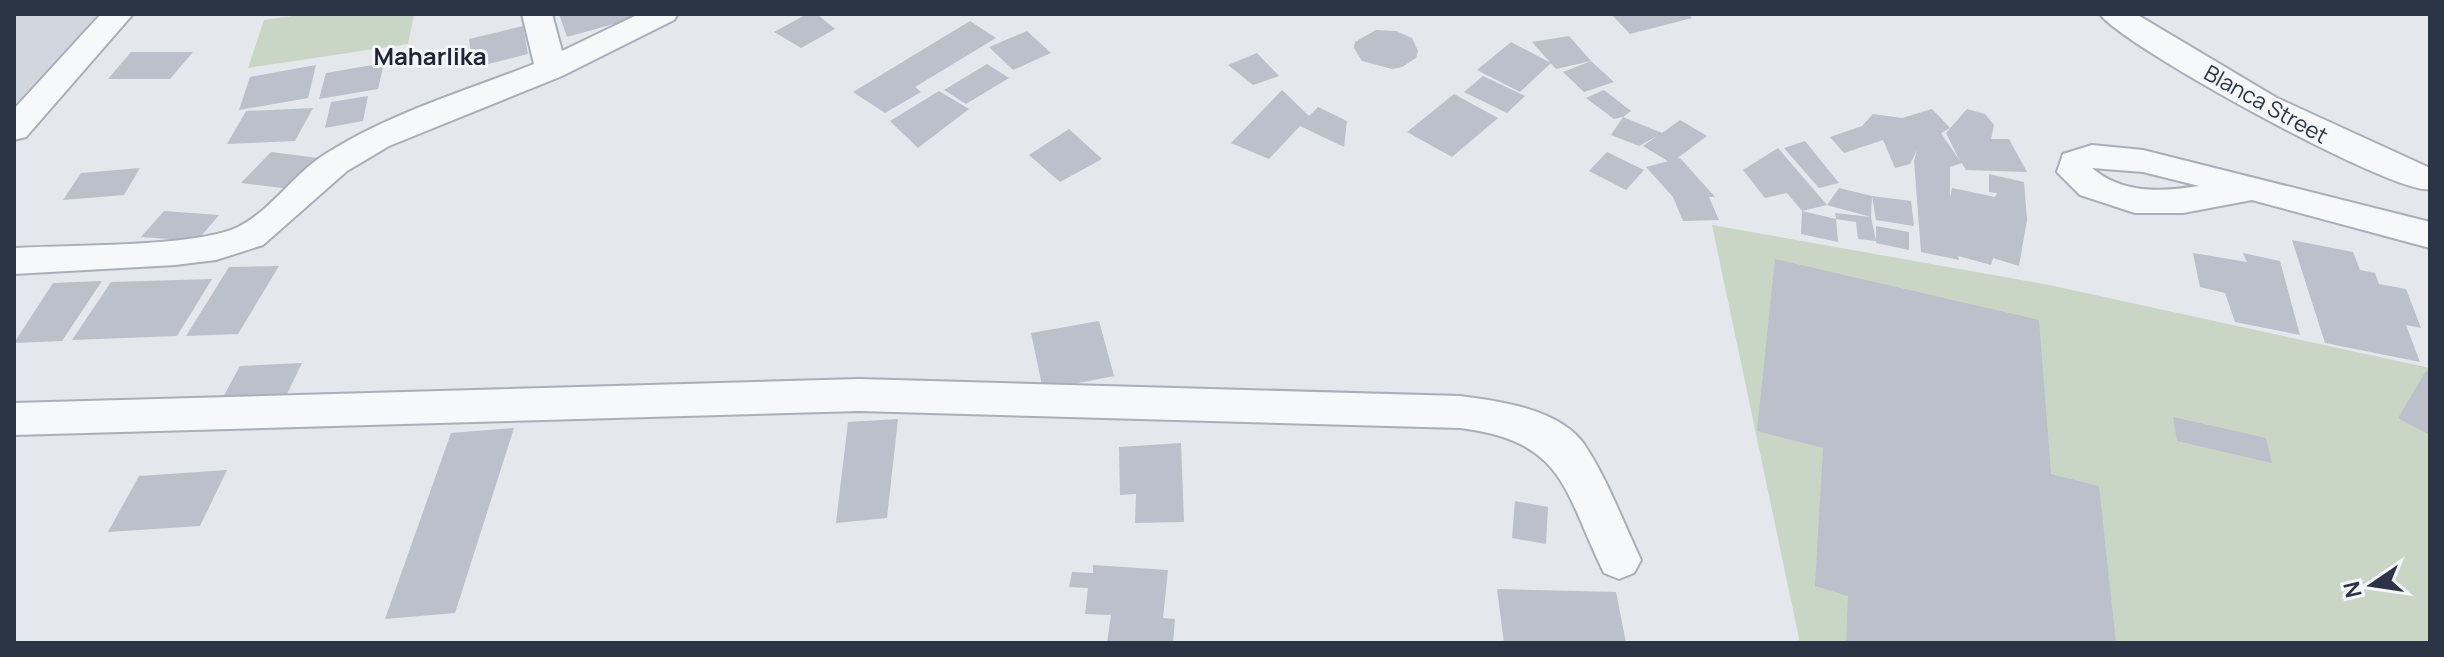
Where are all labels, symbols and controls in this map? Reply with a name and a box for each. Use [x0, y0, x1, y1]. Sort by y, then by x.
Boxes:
district label: Maharlika [374, 39, 486, 72]
street label: Blanca Street [2199, 58, 2333, 150]
north arrow [2332, 545, 2412, 625]
text: N [2336, 578, 2369, 601]

